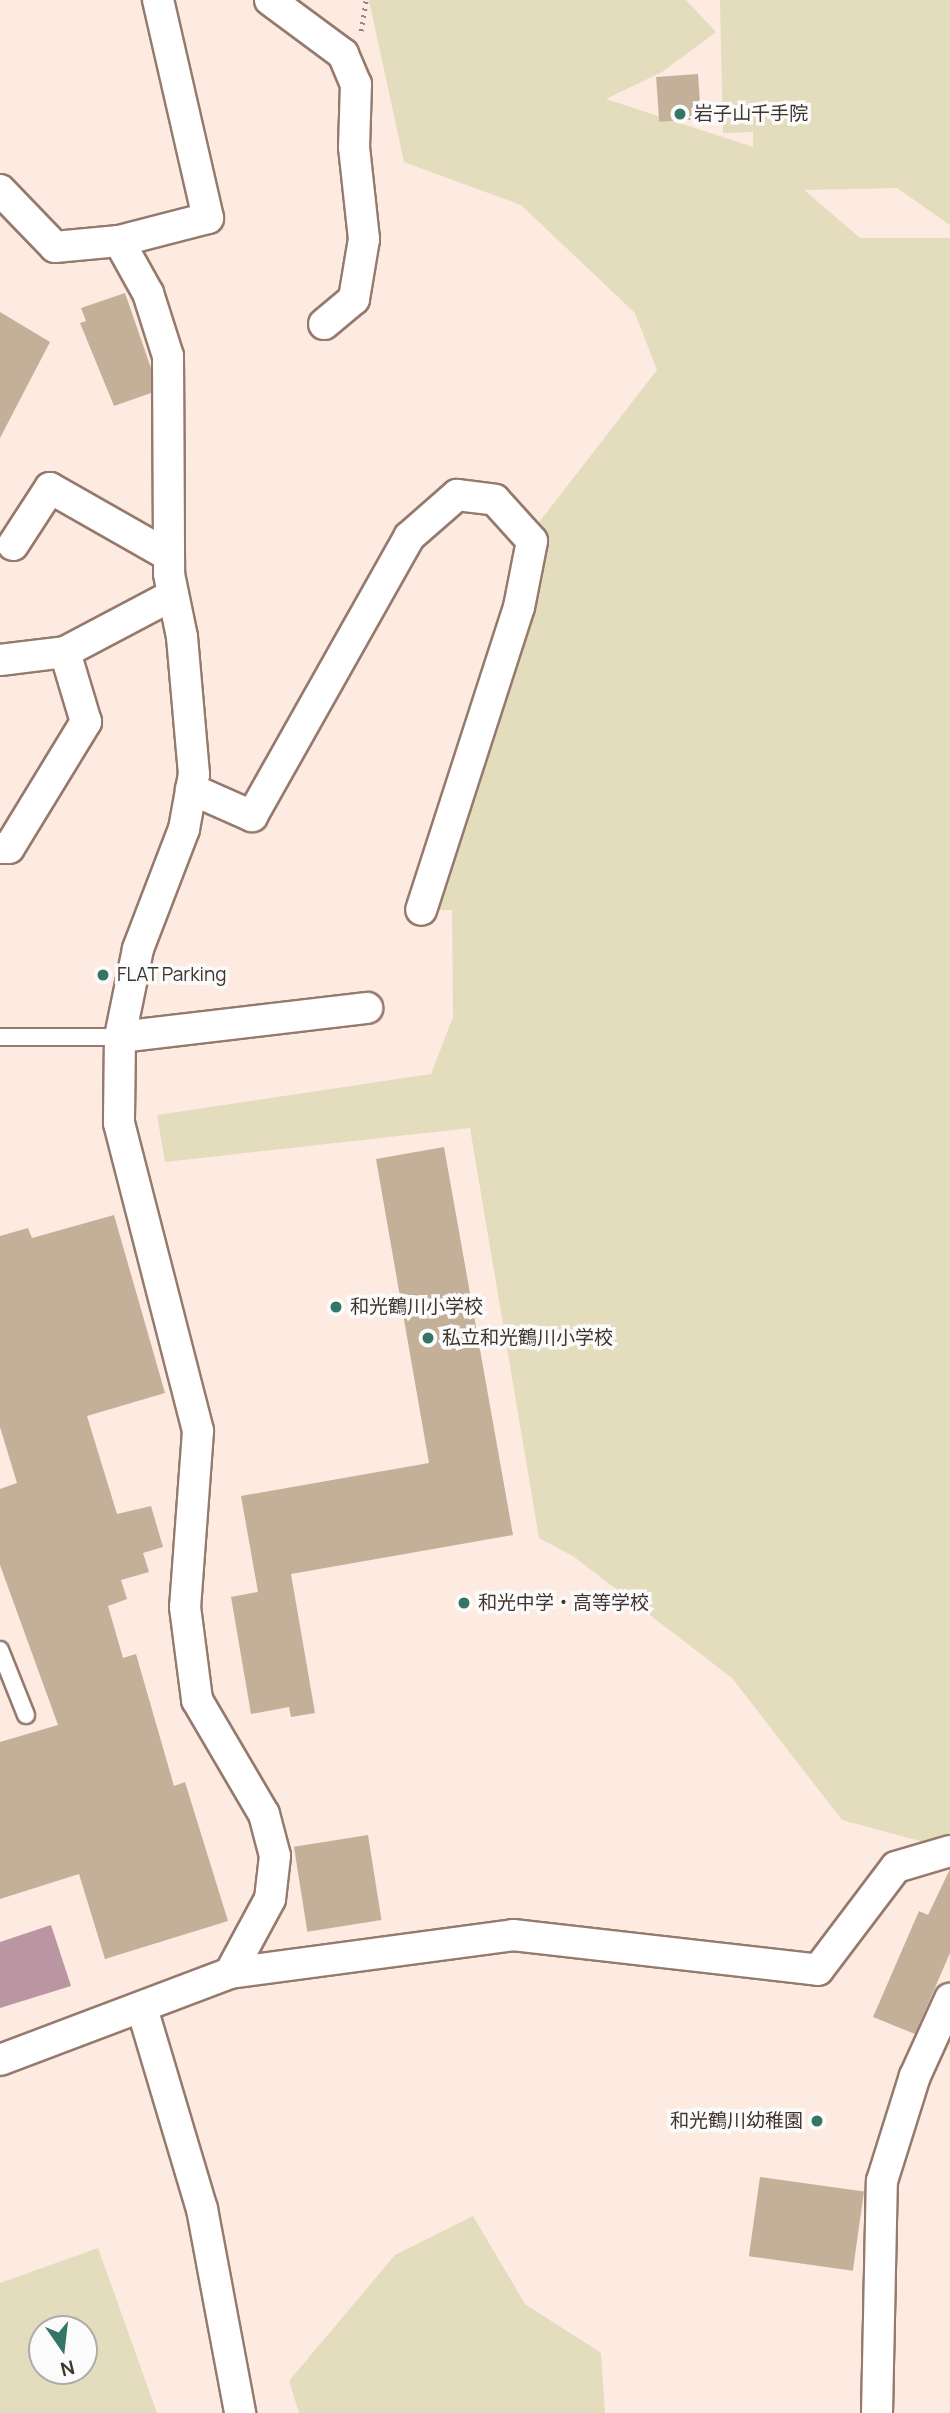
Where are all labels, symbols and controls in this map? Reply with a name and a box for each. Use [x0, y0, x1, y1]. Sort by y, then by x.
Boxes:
place label: 岩子山千手院 [694, 103, 808, 125]
marker: 岩子山千手院 [672, 106, 688, 122]
place label: FLAT Parking [117, 964, 227, 986]
marker: FLAT Parking [95, 967, 111, 983]
place label: 和光鶴川小学校 [350, 1296, 483, 1318]
marker: 和光鶴川小学校 [328, 1299, 344, 1315]
place label: 私立和光鶴川小学校 [442, 1327, 613, 1349]
marker: 私立和光鶴川小学校 [420, 1330, 436, 1346]
place label: 和光中学・高等学校 [478, 1592, 649, 1614]
marker: 和光中学・高等学校 [456, 1595, 472, 1611]
place label: 和光鶴川幼稚園 [670, 2110, 803, 2132]
marker: 和光鶴川幼稚園 [809, 2113, 825, 2129]
north arrow [28, 2315, 98, 2385]
text: N [58, 2354, 77, 2383]

